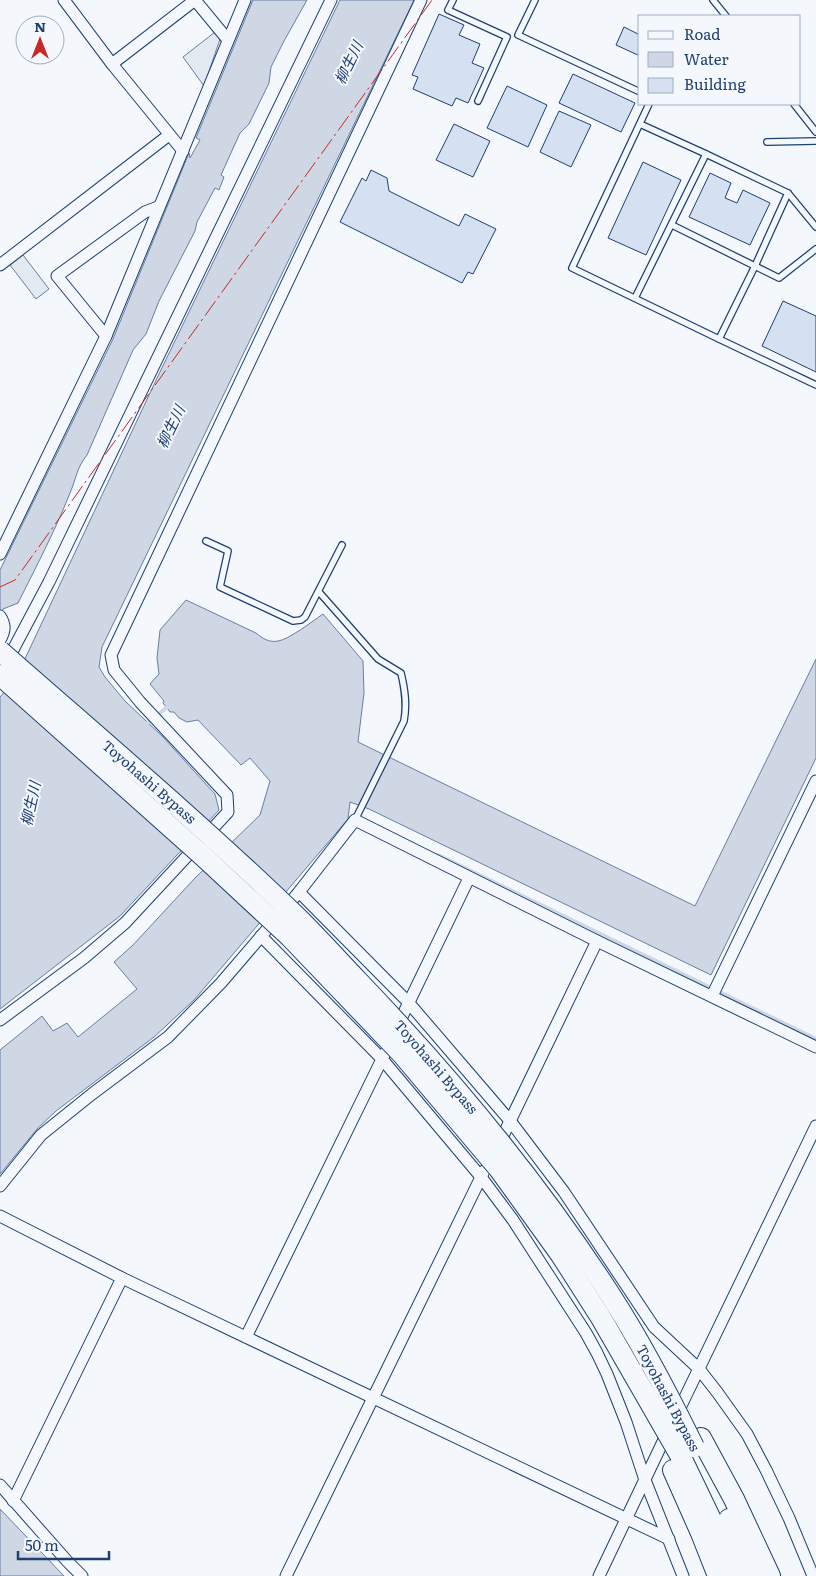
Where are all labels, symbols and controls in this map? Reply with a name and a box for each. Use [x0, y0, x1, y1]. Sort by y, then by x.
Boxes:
north arrow [15, 15, 65, 65]
legend [638, 15, 801, 105]
text: N [34, 16, 46, 36]
text: Road [684, 22, 720, 45]
water label: 柳生川 [327, 35, 369, 88]
text: Water [684, 47, 729, 70]
text: Building [684, 72, 746, 95]
water label: 柳生川 [149, 399, 191, 452]
street label: Toyohashi Bypass [98, 735, 201, 828]
water label: 柳生川 [14, 777, 46, 828]
street label: Toyohashi Bypass [390, 1015, 483, 1118]
street label: Toyohashi Bypass [632, 1341, 706, 1455]
scale bar [18, 1528, 109, 1560]
text: 50 m [25, 1533, 59, 1556]

